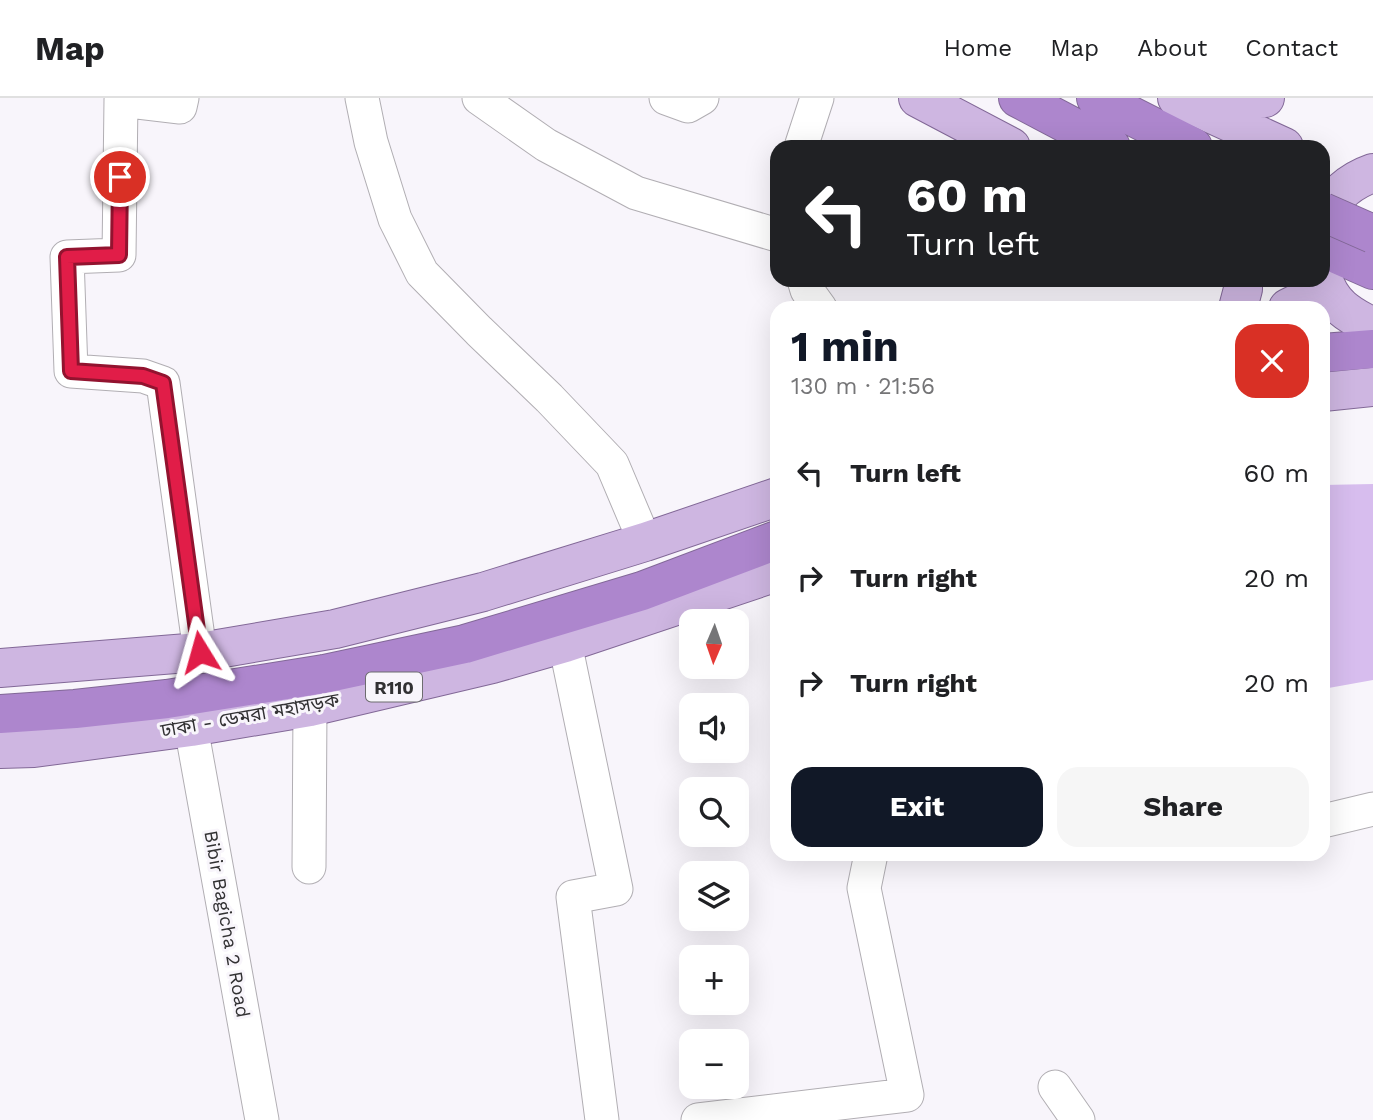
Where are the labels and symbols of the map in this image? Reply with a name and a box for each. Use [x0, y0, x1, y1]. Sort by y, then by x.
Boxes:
pin [90, 147, 150, 207]
north arrow [679, 609, 749, 679]
position arrow [163, 615, 237, 689]
road number: R110 [366, 672, 422, 702]
street label: ঢাকা - ডেমরা মহাসড়ক [158, 688, 342, 742]
street label: Bibir Bagicha 2 Road [199, 829, 255, 1019]

